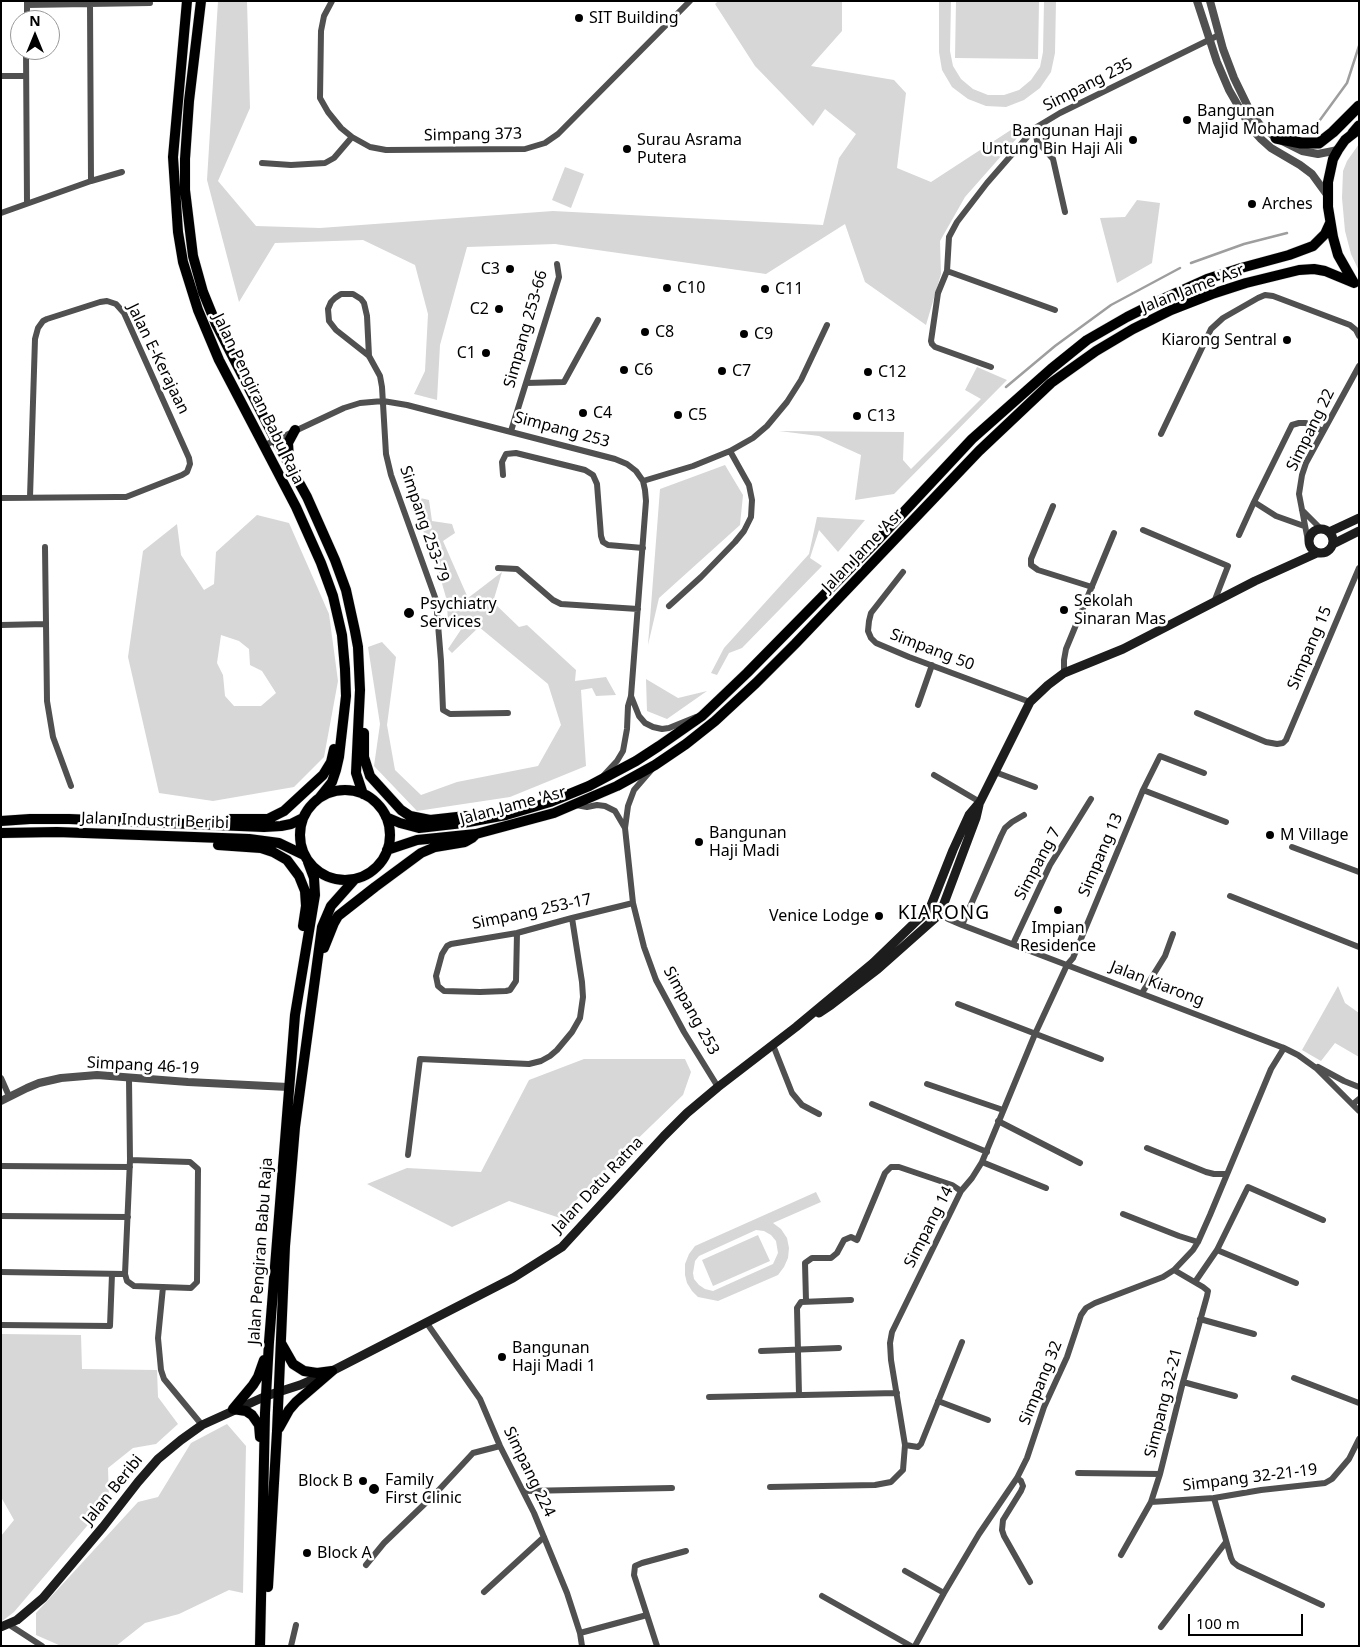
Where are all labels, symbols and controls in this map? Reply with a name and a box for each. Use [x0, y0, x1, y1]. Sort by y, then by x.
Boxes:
place label: SIT Building [589, 8, 679, 28]
north arrow [10, 10, 60, 60]
text: N [29, 11, 41, 30]
marker: SIT Building [573, 12, 585, 24]
street label: Simpang 235 [1040, 54, 1136, 116]
place label: Bangunan Majid Mohamad [1197, 101, 1320, 139]
marker: Bangunan Majid Mohamad [1181, 114, 1193, 126]
place label: Bangunan Haji Untung Bin Haji Ali [982, 121, 1123, 159]
street label: Simpang 373 [424, 125, 522, 145]
place label: Surau Asrama Putera [637, 130, 742, 168]
marker: Bangunan Haji Untung Bin Haji Ali [1127, 134, 1139, 146]
marker: Surau Asrama Putera [621, 143, 633, 155]
place label: Arches [1262, 194, 1313, 214]
marker: Arches [1246, 198, 1258, 210]
place label: C3 [481, 259, 500, 279]
street label: Jalan Jame 'Asr [1139, 261, 1247, 317]
marker: C3 [504, 263, 516, 275]
street label: Simpang 253-66 [500, 268, 552, 390]
place label: C10 [677, 278, 705, 298]
place label: C11 [775, 279, 803, 299]
marker: C10 [661, 282, 673, 294]
marker: C11 [759, 283, 771, 295]
place label: C2 [470, 299, 489, 319]
street label: Jalan E-Kerajaan [123, 301, 193, 417]
marker: C2 [493, 303, 505, 315]
street label: Jalan Pengiran Babu Raja [208, 310, 308, 488]
place label: C8 [655, 322, 674, 342]
place label: C9 [754, 324, 773, 344]
marker: C8 [639, 326, 651, 338]
marker: C9 [738, 328, 750, 340]
place label: Kiarong Sentral [1161, 330, 1277, 350]
marker: Kiarong Sentral [1281, 334, 1293, 346]
place label: C1 [457, 343, 476, 363]
marker: C1 [480, 347, 492, 359]
place label: C6 [634, 360, 653, 380]
place label: C7 [732, 361, 751, 381]
place label: C12 [878, 362, 906, 382]
marker: C6 [618, 364, 630, 376]
marker: C7 [716, 365, 728, 377]
marker: C12 [862, 366, 874, 378]
street label: Simpang 22 [1283, 386, 1339, 474]
place label: C4 [593, 403, 612, 423]
place label: C5 [688, 405, 707, 425]
place label: C13 [867, 406, 895, 426]
marker: C4 [577, 407, 589, 419]
street label: Simpang 253 [512, 408, 612, 452]
marker: C5 [672, 409, 684, 421]
marker: C13 [851, 410, 863, 422]
street label: Simpang 253-79 [395, 463, 453, 585]
street label: Jalan Jame 'Asr [818, 505, 908, 597]
place label: Sekolah Sinaran Mas [1074, 591, 1166, 629]
place label: Psychiatry Services [420, 594, 497, 632]
street label: Simpang 15 [1284, 603, 1336, 693]
marker: Sekolah Sinaran Mas [1058, 604, 1070, 616]
marker: Psychiatry Services [402, 606, 416, 620]
street label: Simpang 50 [887, 625, 977, 675]
street label: Jalan Jame 'Asr [458, 783, 568, 829]
street label: Jalan Industri Beribi [81, 809, 229, 833]
street label: Simpang 13 [1075, 810, 1127, 900]
place label: Bangunan Haji Madi [709, 823, 787, 861]
street label: Simpang 7 [1011, 824, 1065, 904]
place label: M Village [1280, 825, 1348, 845]
marker: M Village [1264, 829, 1276, 841]
marker: Bangunan Haji Madi [693, 836, 705, 848]
street label: Simpang 253-17 [471, 890, 593, 934]
district label: KIARONG [897, 903, 991, 925]
marker: Impian Residence [1052, 904, 1064, 916]
place label: Venice Lodge [769, 906, 869, 926]
marker: Venice Lodge [873, 910, 885, 922]
place label: Impian Residence [1020, 918, 1096, 956]
street label: Jalan Kiarong [1107, 957, 1207, 1011]
street label: Simpang 253 [659, 963, 723, 1059]
street label: Simpang 46-19 [86, 1053, 200, 1079]
street label: Jalan Datu Ratna [549, 1133, 647, 1237]
street label: Jalan Pengiran Babu Raja [245, 1157, 277, 1345]
street label: Simpang 14 [900, 1183, 958, 1271]
place label: Bangunan Haji Madi 1 [512, 1338, 596, 1376]
street label: Simpang 32 [1015, 1338, 1067, 1428]
street label: Simpang 32-21 [1141, 1346, 1187, 1460]
marker: Bangunan Haji Madi 1 [496, 1351, 508, 1363]
street label: Simpang 224 [499, 1424, 559, 1520]
street label: Jalan Beribi [79, 1451, 147, 1529]
street label: Simpang 32-21-19 [1181, 1460, 1319, 1496]
place label: Family First Clinic [385, 1470, 462, 1508]
place label: Block B [298, 1471, 353, 1491]
marker: Block B [357, 1475, 369, 1487]
marker: Family First Clinic [367, 1482, 381, 1496]
place label: Block A [317, 1543, 372, 1563]
marker: Block A [301, 1547, 313, 1559]
scale bar [1190, 1604, 1305, 1636]
text: 100 m [1196, 1613, 1240, 1633]

